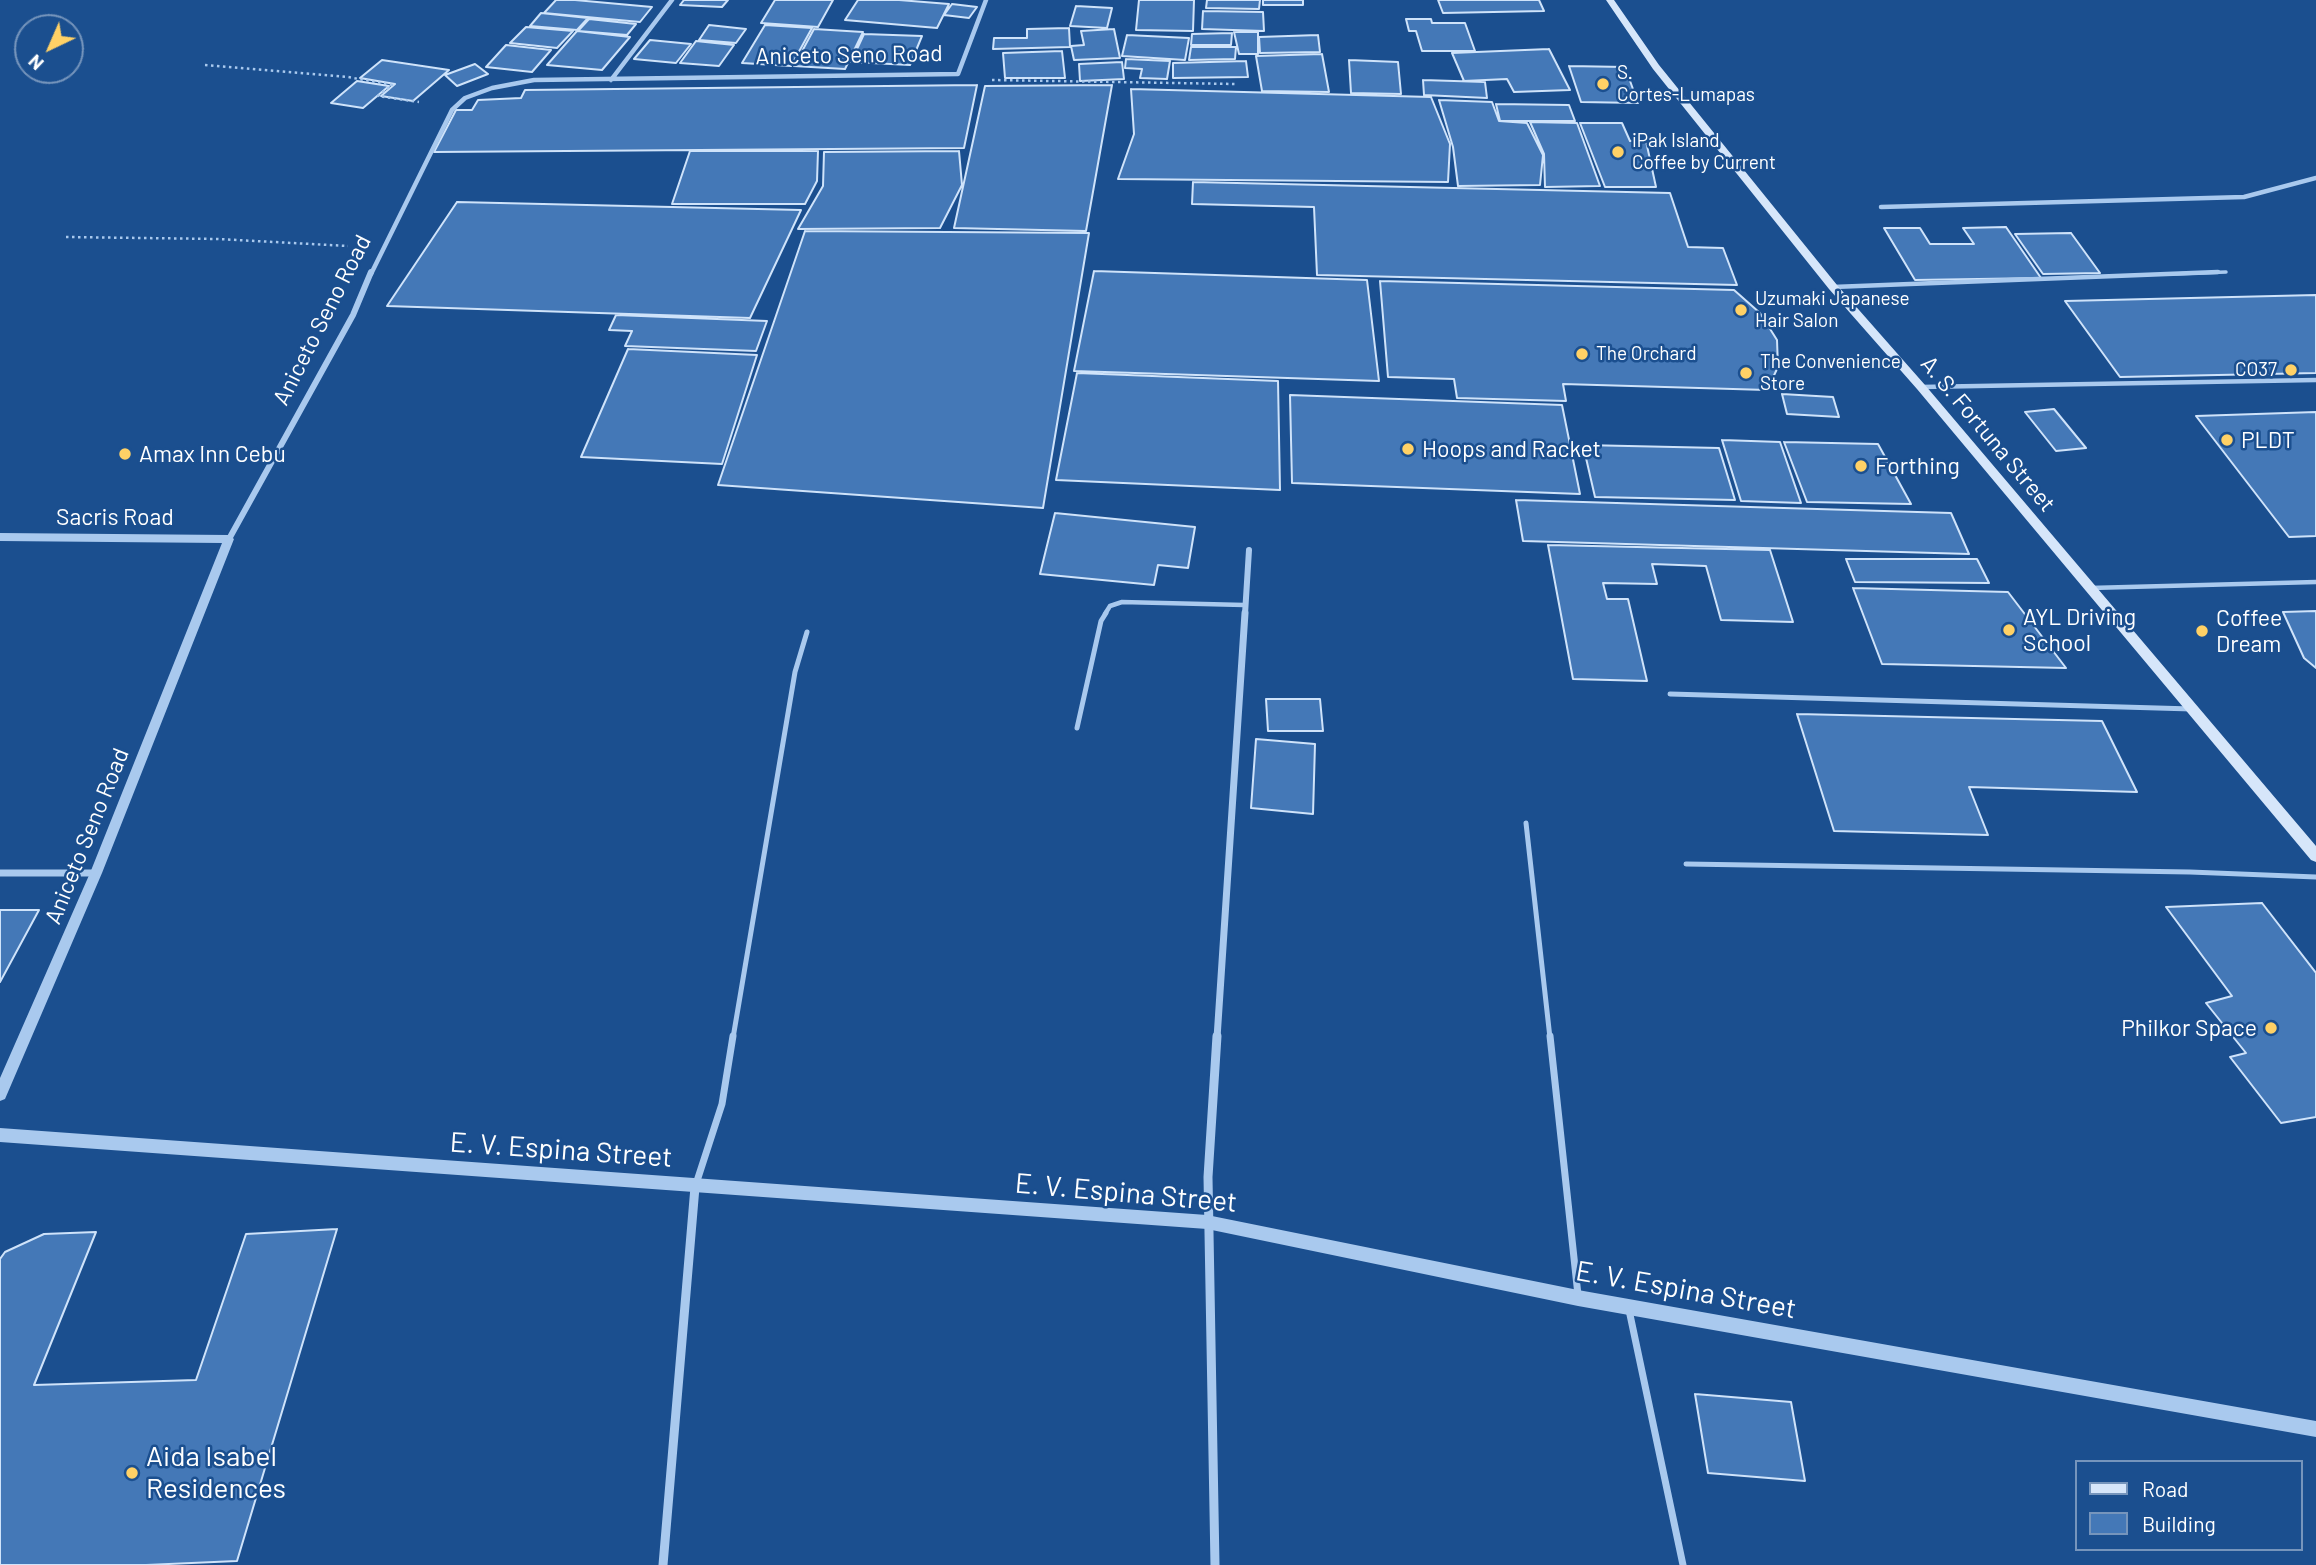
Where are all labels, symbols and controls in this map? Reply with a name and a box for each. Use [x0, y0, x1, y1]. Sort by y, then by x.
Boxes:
north arrow [14, 14, 84, 84]
street label: Aniceto Seno Road [755, 40, 943, 70]
text: N [23, 50, 48, 76]
place label: S. Cortes-Lumapas [1617, 62, 1755, 106]
marker: S. Cortes-Lumapas [1595, 76, 1611, 92]
place label: iPak Island Coffee by Current [1632, 130, 1776, 174]
marker: iPak Island Coffee by Current [1610, 144, 1626, 160]
street label: Aniceto Seno Road [267, 230, 377, 410]
place label: Uzumaki Japanese Hair Salon [1755, 288, 1910, 332]
marker: Uzumaki Japanese Hair Salon [1733, 302, 1749, 318]
place label: The Orchard [1596, 343, 1697, 365]
marker: The Orchard [1574, 346, 1590, 362]
place label: The Convenience Store [1760, 351, 1901, 395]
street label: A. S. Fortuna Street [1915, 351, 2061, 517]
place label: CO37 [2235, 359, 2277, 381]
marker: CO37 [2283, 362, 2299, 378]
marker: The Convenience Store [1738, 365, 1754, 381]
place label: PLDT [2241, 426, 2295, 454]
marker: PLDT [2219, 432, 2235, 448]
place label: Hoops and Racket [1422, 435, 1601, 463]
place label: Amax Inn Cebu [139, 440, 286, 468]
marker: Hoops and Racket [1400, 441, 1416, 457]
marker: Amax Inn Cebu [117, 446, 133, 462]
place label: Forthing [1875, 452, 1960, 480]
marker: Forthing [1853, 458, 1869, 474]
street label: Sacris Road [56, 503, 174, 531]
place label: AYL Driving School [2023, 603, 2136, 657]
place label: Coffee Dream [2216, 604, 2282, 658]
marker: AYL Driving School [2001, 622, 2017, 638]
marker: Coffee Dream [2194, 623, 2210, 639]
street label: Aniceto Seno Road [39, 744, 135, 928]
place label: Philkor Space [2121, 1014, 2257, 1042]
marker: Philkor Space [2263, 1020, 2279, 1036]
street label: E. V. Espina Street [449, 1125, 673, 1175]
street label: E. V. Espina Street [1013, 1167, 1239, 1219]
street label: E. V. Espina Street [1573, 1254, 1799, 1326]
place label: Aida Isabel Residences [146, 1440, 286, 1506]
legend [2074, 1460, 2302, 1551]
marker: Aida Isabel Residences [124, 1465, 140, 1481]
text: Road [2142, 1476, 2188, 1501]
text: Building [2142, 1511, 2216, 1536]

